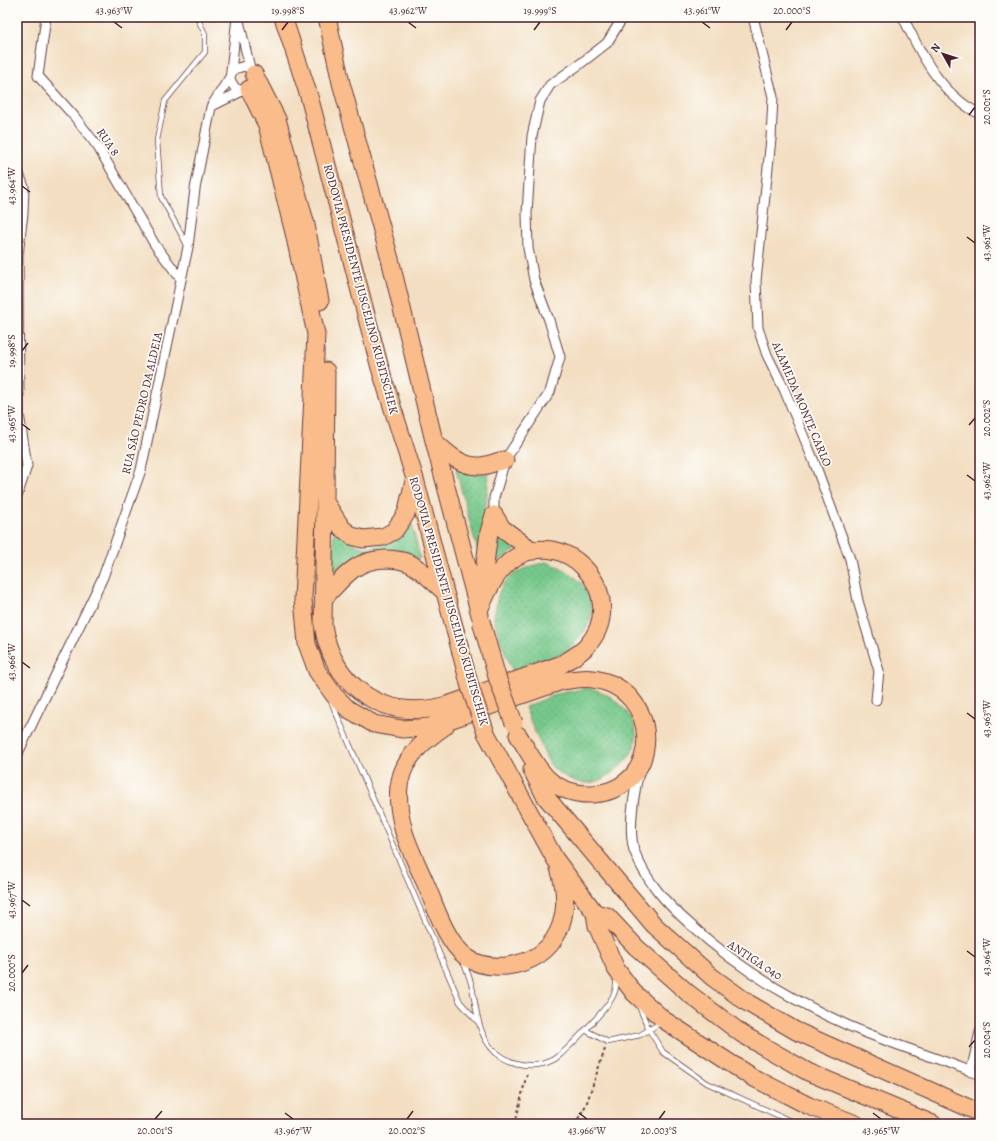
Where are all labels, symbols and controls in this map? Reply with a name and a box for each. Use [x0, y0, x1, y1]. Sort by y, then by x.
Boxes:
text: 43.963°W [95, 4, 133, 17]
text: 19.998°S [271, 4, 305, 17]
text: 43.962°W [389, 4, 428, 17]
text: 19.999°S [524, 4, 557, 17]
text: 43.961°W [684, 4, 721, 17]
text: 20.000°S [773, 4, 811, 17]
north arrow [923, 34, 963, 74]
text: N [927, 40, 944, 56]
text: 20.001°S [980, 89, 993, 125]
street label: RUA 8 [93, 125, 123, 159]
street label: RODOVIA PRESIDENTE JUSCELINO KUBITSCHEK [320, 162, 402, 416]
text: 43.964°W [5, 166, 18, 205]
text: 43.961°W [980, 224, 993, 261]
street label: RUA SÃO PEDRO DA ALDEIA [118, 329, 166, 476]
text: 19.998°S [5, 334, 18, 368]
street label: ALAMEDA MONTE CARLO [768, 338, 836, 469]
text: 20.002°S [980, 400, 993, 436]
text: 43.965°W [5, 405, 18, 443]
text: 43.962°W [980, 461, 993, 500]
street label: RODOVIA PRESIDENTE JUSCELINO KUBITSCHEK [406, 475, 492, 728]
text: 43.966°W [5, 642, 18, 681]
text: 43.963°W [980, 700, 993, 738]
text: 43.967°W [5, 881, 18, 919]
street label: ANTIGA 040 [724, 936, 785, 984]
text: 43.964°W [980, 937, 993, 976]
text: 20.000°S [5, 954, 18, 992]
text: 20.004°S [980, 1022, 993, 1058]
text: 20.001°S [137, 1124, 173, 1137]
text: 43.967°W [274, 1124, 312, 1137]
text: 20.002°S [389, 1124, 425, 1137]
text: 43.966°W [568, 1124, 607, 1137]
text: 20.003°S [641, 1124, 677, 1137]
text: 43.965°W [862, 1124, 900, 1137]

